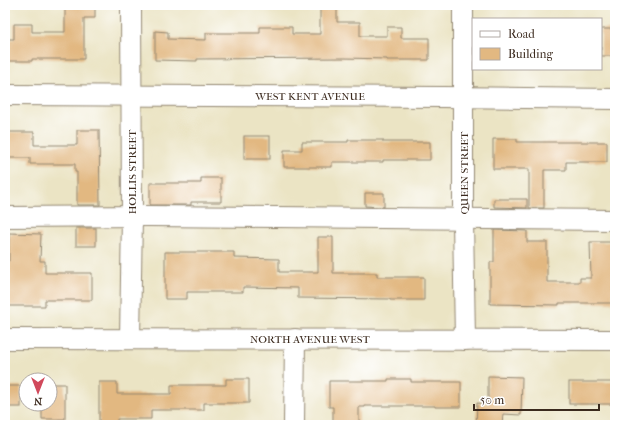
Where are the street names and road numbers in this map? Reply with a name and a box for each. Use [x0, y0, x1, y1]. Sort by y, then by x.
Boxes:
street label: WEST KENT AVENUE [254, 90, 365, 103]
street label: HOLLIS STREET [126, 129, 139, 214]
street label: QUEEN STREET [458, 131, 471, 214]
street label: NORTH AVENUE WEST [250, 333, 370, 346]

